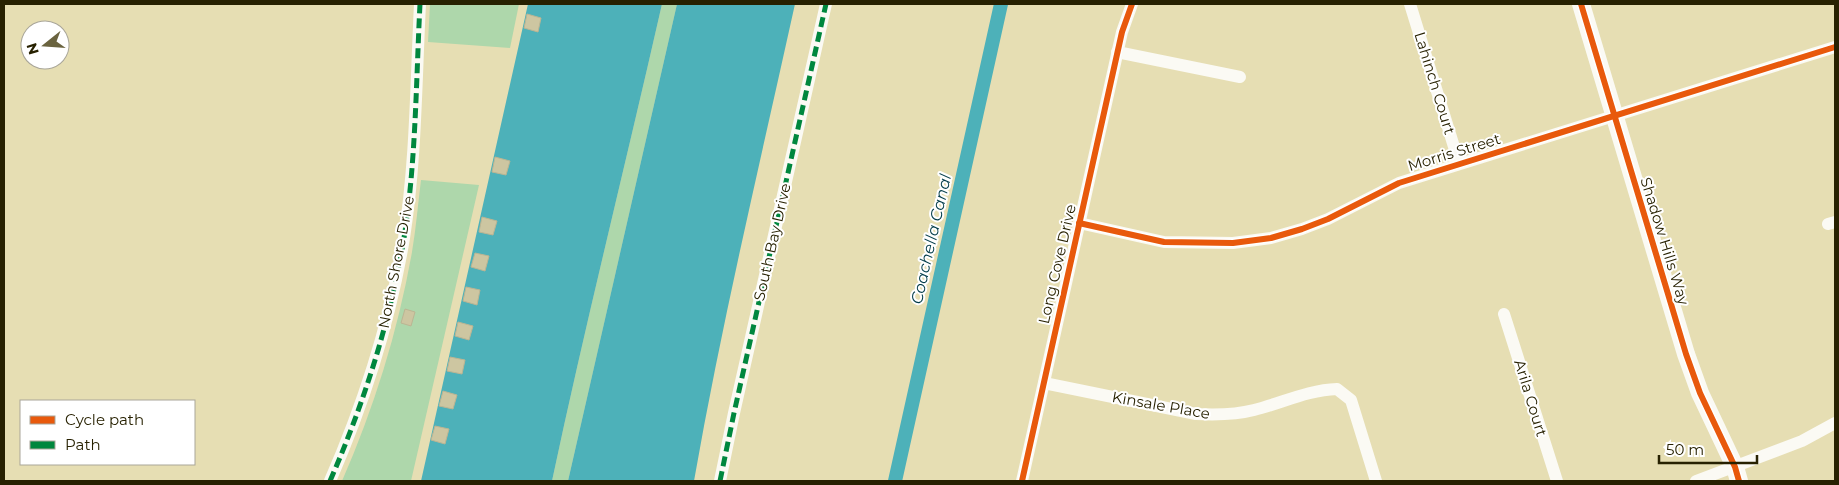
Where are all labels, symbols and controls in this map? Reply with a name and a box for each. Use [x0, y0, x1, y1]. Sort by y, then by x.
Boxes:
north arrow [20, 20, 70, 70]
street label: Lahinch Court [1410, 29, 1460, 137]
text: N [22, 41, 43, 57]
street label: Morris Street [1405, 129, 1503, 175]
water label: Coachella Canal [907, 171, 955, 306]
street label: Shadow Hills Way [1637, 175, 1694, 308]
street label: South Bay Drive [749, 181, 795, 303]
street label: North Shore Drive [374, 194, 418, 330]
street label: Long Cove Drive [1034, 202, 1080, 326]
street label: Arila Court [1510, 357, 1552, 439]
street label: Kinsale Place [1111, 387, 1211, 423]
legend [20, 400, 195, 465]
text: Cycle path [65, 410, 144, 429]
scale bar [1659, 432, 1756, 464]
text: Path [65, 435, 101, 454]
text: 50 m [1666, 440, 1704, 459]

